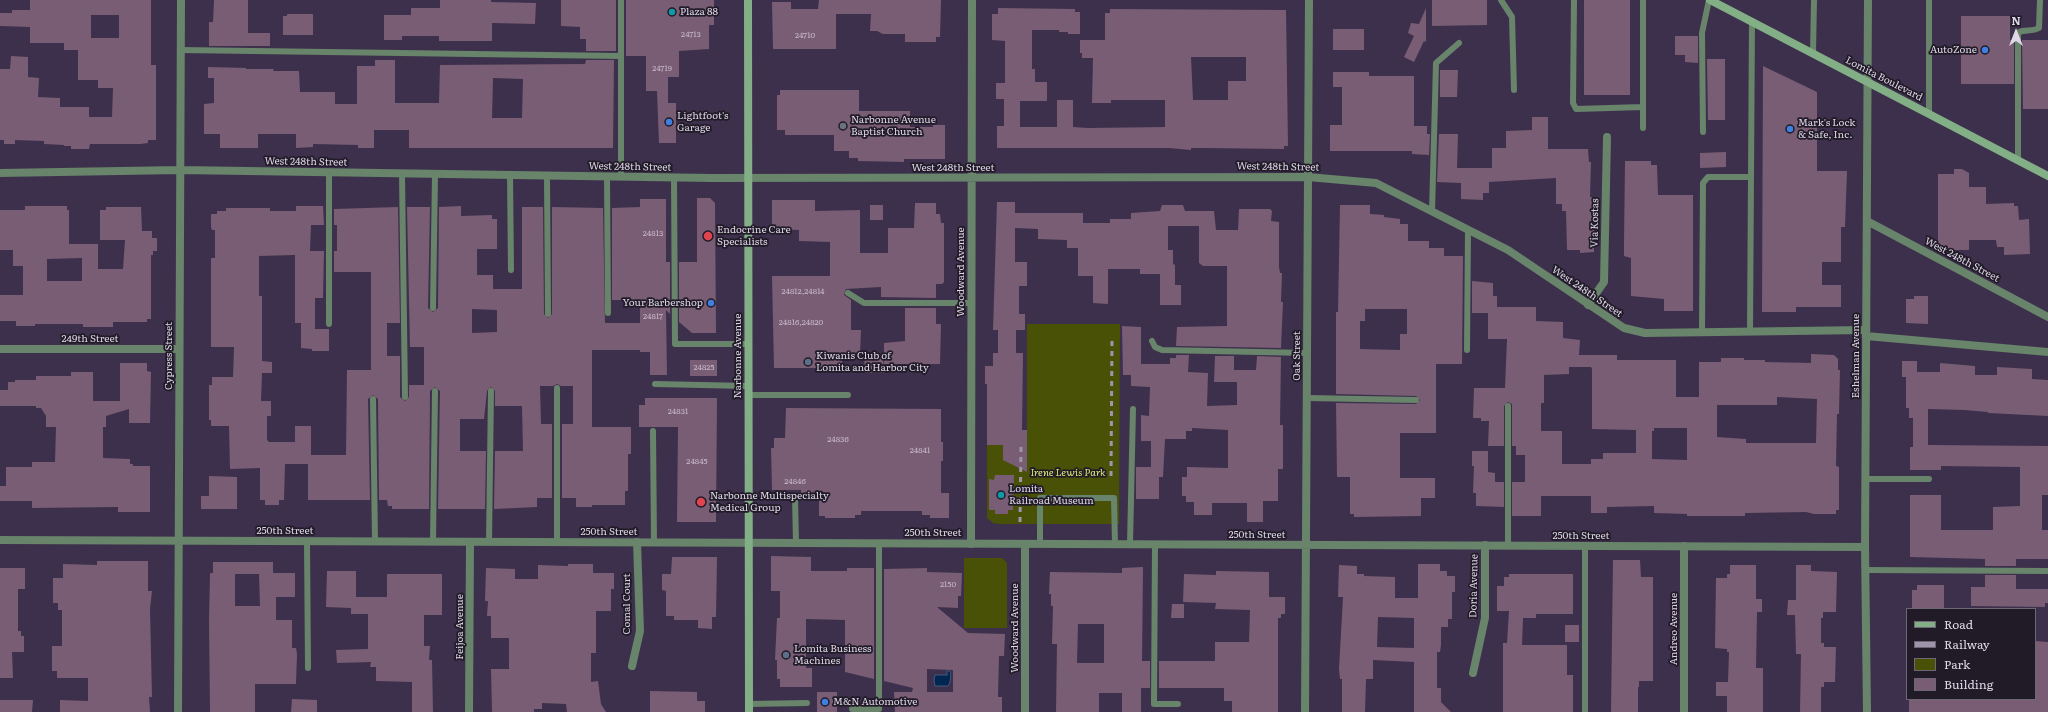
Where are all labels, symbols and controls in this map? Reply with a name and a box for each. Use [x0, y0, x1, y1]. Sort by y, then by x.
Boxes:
place label: Plaza 88 [680, 6, 718, 18]
marker: Plaza 88 [667, 7, 677, 17]
north arrow [1996, 12, 2036, 52]
text: N [2011, 12, 2021, 28]
house number: 24713 [681, 30, 701, 40]
house number: 24710 [795, 31, 815, 41]
place label: AutoZone [1930, 44, 1977, 56]
marker: AutoZone [1980, 45, 1990, 55]
street label: Lomita Boulevard [1843, 54, 1925, 104]
house number: 24719 [652, 64, 672, 74]
place label: Lightfoot's Garage [677, 110, 728, 134]
place label: Narbonne Avenue Baptist Church [851, 114, 936, 138]
marker: Lightfoot's Garage [664, 117, 674, 127]
place label: Mark's Lock & Safe, Inc. [1798, 117, 1855, 140]
marker: Narbonne Avenue Baptist Church [838, 121, 848, 131]
marker: Mark's Lock & Safe, Inc. [1785, 124, 1795, 134]
street label: West 248th Street [264, 155, 348, 169]
street label: West 248th Street [588, 160, 672, 174]
street label: West 248th Street [1236, 160, 1320, 174]
street label: West 248th Street [912, 162, 994, 174]
street label: Via Kostas [1589, 198, 1601, 248]
place label: Endocrine Care Specialists [717, 224, 791, 248]
street label: Woodward Avenue [955, 227, 967, 317]
house number: 24813 [643, 229, 663, 239]
marker: Endocrine Care Specialists [702, 230, 714, 242]
street label: West 248th Street [1923, 235, 2001, 285]
street label: West 248th Street [1549, 264, 1625, 320]
house number: 24812,24814 [781, 287, 825, 297]
place label: Your Barbershop [623, 297, 703, 309]
marker: Your Barbershop [706, 298, 716, 308]
house number: 24817 [643, 312, 663, 322]
street label: Narbonne Avenue [732, 314, 744, 398]
street label: Eshelman Avenue [1850, 314, 1862, 398]
house number: 24816,24820 [779, 318, 823, 328]
street label: Cypress Street [163, 322, 175, 390]
street label: Oak Street [1291, 331, 1303, 381]
street label: 249th Street [61, 333, 119, 345]
place label: Kiwanis Club of Lomita and Harbor City [816, 350, 929, 374]
marker: Kiwanis Club of Lomita and Harbor City [803, 357, 813, 367]
house number: 24825 [694, 363, 714, 373]
house number: 24831 [668, 407, 688, 417]
house number: 24836 [827, 435, 849, 445]
house number: 24841 [910, 446, 930, 456]
house number: 24845 [686, 457, 708, 467]
park label: Irene Lewis Park [1030, 467, 1106, 479]
house number: 24846 [784, 477, 806, 487]
place label: Lomita Railroad Museum [1009, 483, 1094, 506]
place label: Narbonne Multispecialty Medical Group [710, 490, 829, 514]
marker: Lomita Railroad Museum [996, 490, 1006, 500]
marker: Narbonne Multispecialty Medical Group [695, 496, 707, 508]
street label: 250th Street [256, 525, 314, 537]
street label: 250th Street [580, 526, 638, 538]
street label: 250th Street [904, 527, 962, 539]
street label: 250th Street [1228, 529, 1286, 541]
street label: 250th Street [1552, 530, 1610, 542]
street label: Doria Avenue [1467, 554, 1481, 618]
street label: Comal Court [621, 573, 633, 635]
house number: 2150 [940, 580, 956, 590]
street label: Woodward Avenue [1009, 583, 1021, 673]
street label: Andreo Avenue [1668, 593, 1680, 665]
street label: Feijoa Avenue [454, 594, 466, 660]
legend [1906, 608, 2036, 700]
text: Road [1944, 615, 1973, 633]
text: Railway [1944, 635, 1990, 653]
place label: Lomita Business Machines [794, 643, 872, 666]
marker: Lomita Business Machines [781, 650, 791, 660]
text: Park [1944, 655, 1970, 673]
text: Building [1944, 675, 1993, 693]
place label: M&N Automotive [833, 696, 918, 708]
marker: M&N Automotive [820, 697, 830, 707]

